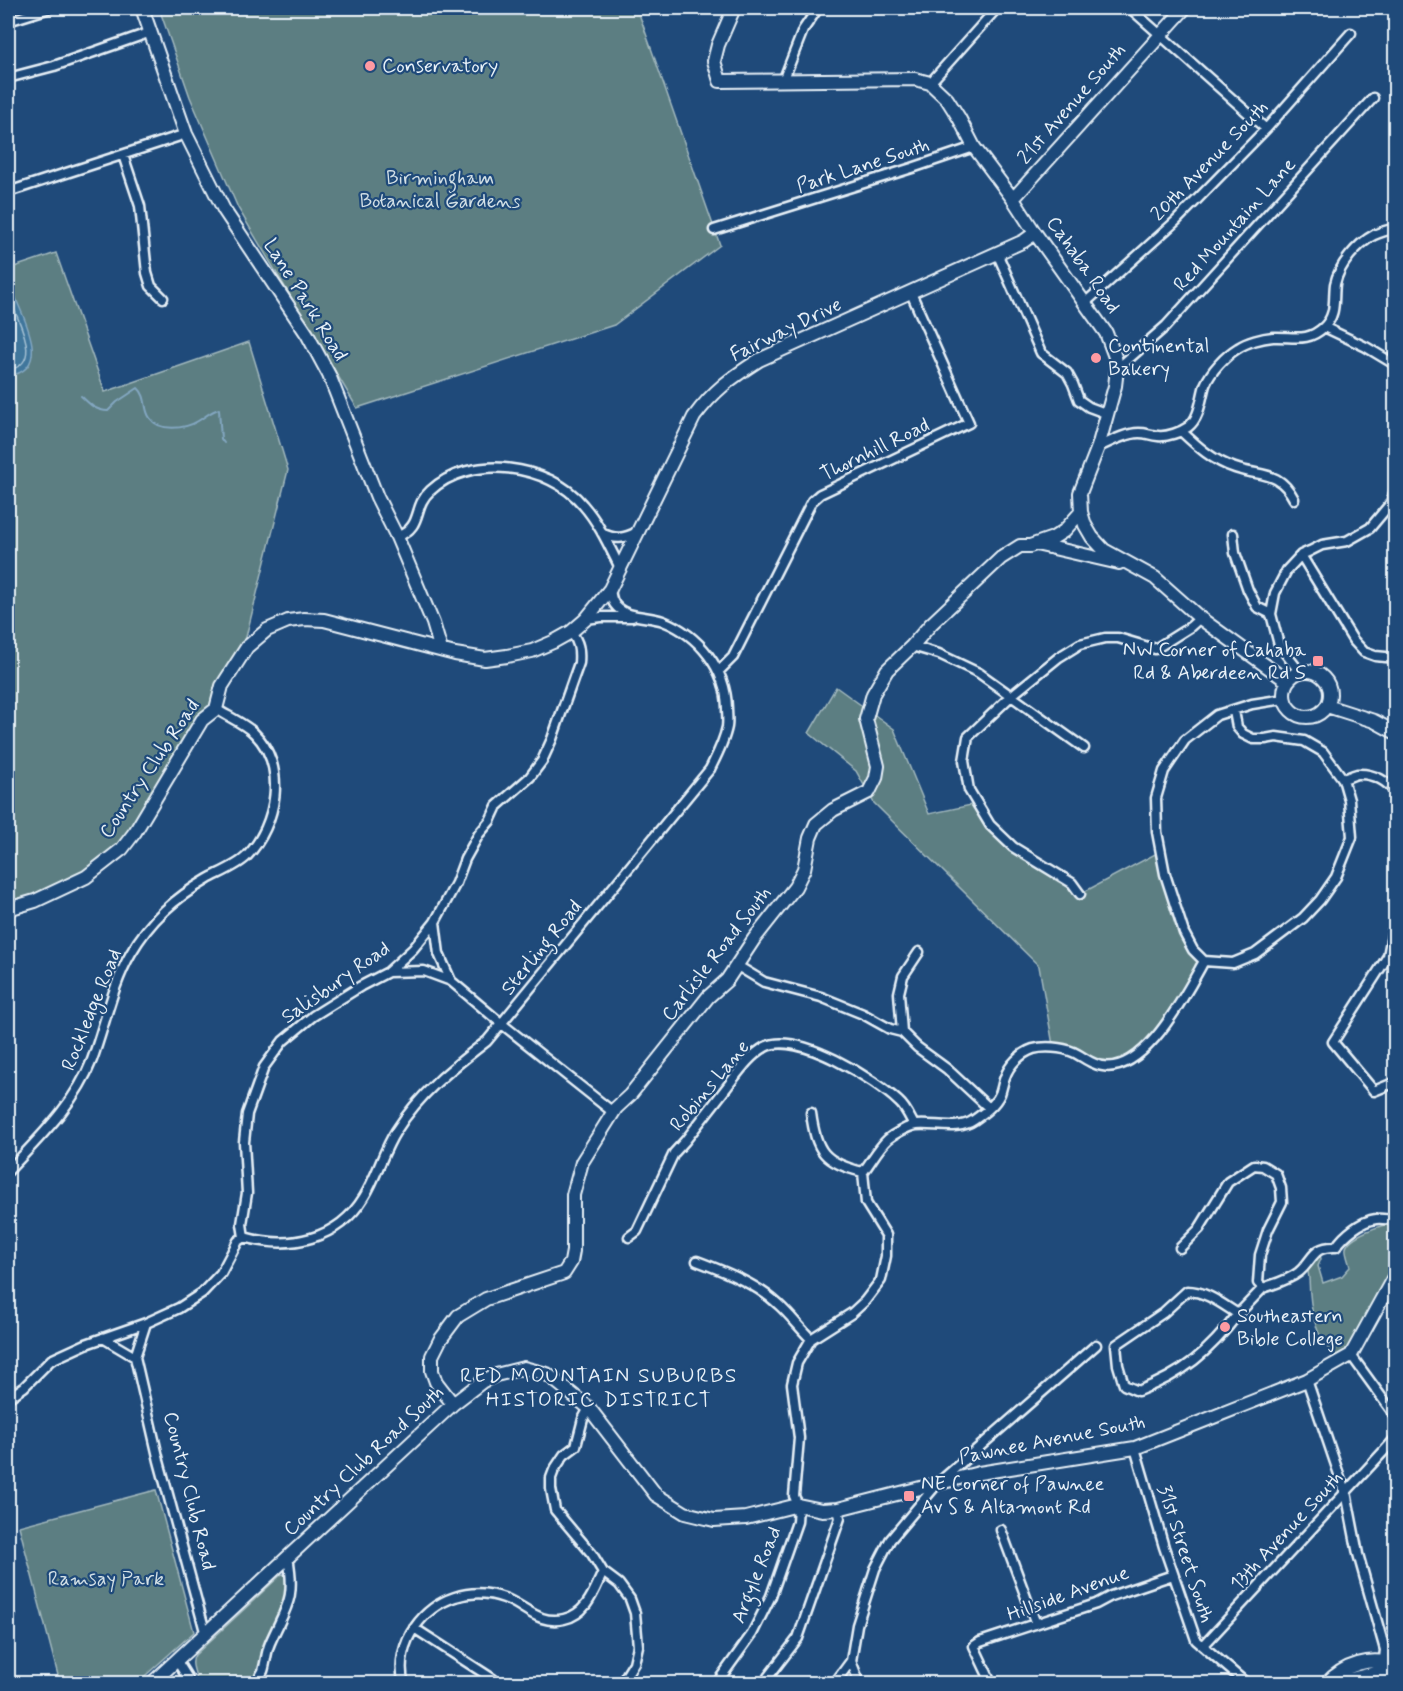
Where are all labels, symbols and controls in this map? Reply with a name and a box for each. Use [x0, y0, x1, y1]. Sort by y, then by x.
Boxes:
street label: 21st Avenue South [1012, 37, 1132, 171]
place label: Conservatory [382, 53, 498, 80]
marker: Conservatory [363, 59, 377, 73]
street label: 20th Avenue South [1145, 95, 1275, 227]
street label: Park Lane South [793, 132, 933, 200]
street label: Red Mountain Lane [1168, 152, 1302, 298]
park label: Birmingham Botanical Gardens [359, 165, 521, 215]
street label: Cahaba Road [1040, 211, 1126, 319]
street label: Lane Park Road [257, 234, 353, 366]
street label: Fairway Drive [726, 291, 846, 369]
place label: Continental Bakery [1108, 333, 1210, 383]
marker: Continental Bakery [1089, 351, 1103, 365]
street label: Thornhill Road [816, 412, 934, 488]
place label: NW Corner of Cahaba Rd & Aberdeen Rd S [1123, 637, 1307, 687]
marker: NW Corner of Cahaba Rd & Aberdeen Rd S [1311, 654, 1325, 668]
street label: Country Club Road [93, 694, 207, 844]
street label: Carlisle Road South [656, 881, 778, 1027]
street label: Sterling Road [495, 895, 590, 1003]
street label: Salisbury Road [276, 935, 396, 1031]
street label: Rockledge Road [55, 945, 130, 1075]
street label: Robins Lane [664, 1035, 756, 1137]
place label: Southeastern Bible College [1237, 1303, 1343, 1353]
marker: Southeastern Bible College [1218, 1320, 1232, 1334]
district label: RED MOUNTAIN SUBURBS HISTORIC DISTRICT [460, 1362, 738, 1414]
street label: Country Club Road South [278, 1379, 450, 1543]
street label: Country Club Road [156, 1409, 222, 1573]
street label: Pawnee Avenue South [957, 1409, 1147, 1471]
street label: 13th Avenue South [1224, 1465, 1350, 1597]
place label: NE Corner of Pawnee Av S & Altamont Rd [921, 1471, 1104, 1521]
street label: 31st Street South [1150, 1482, 1220, 1626]
marker: NE Corner of Pawnee Av S & Altamont Rd [902, 1489, 916, 1503]
street label: Argyle Road [725, 1523, 790, 1628]
street label: Hillside Avenue [1003, 1559, 1133, 1629]
park label: Ramsay Park [48, 1566, 164, 1593]

